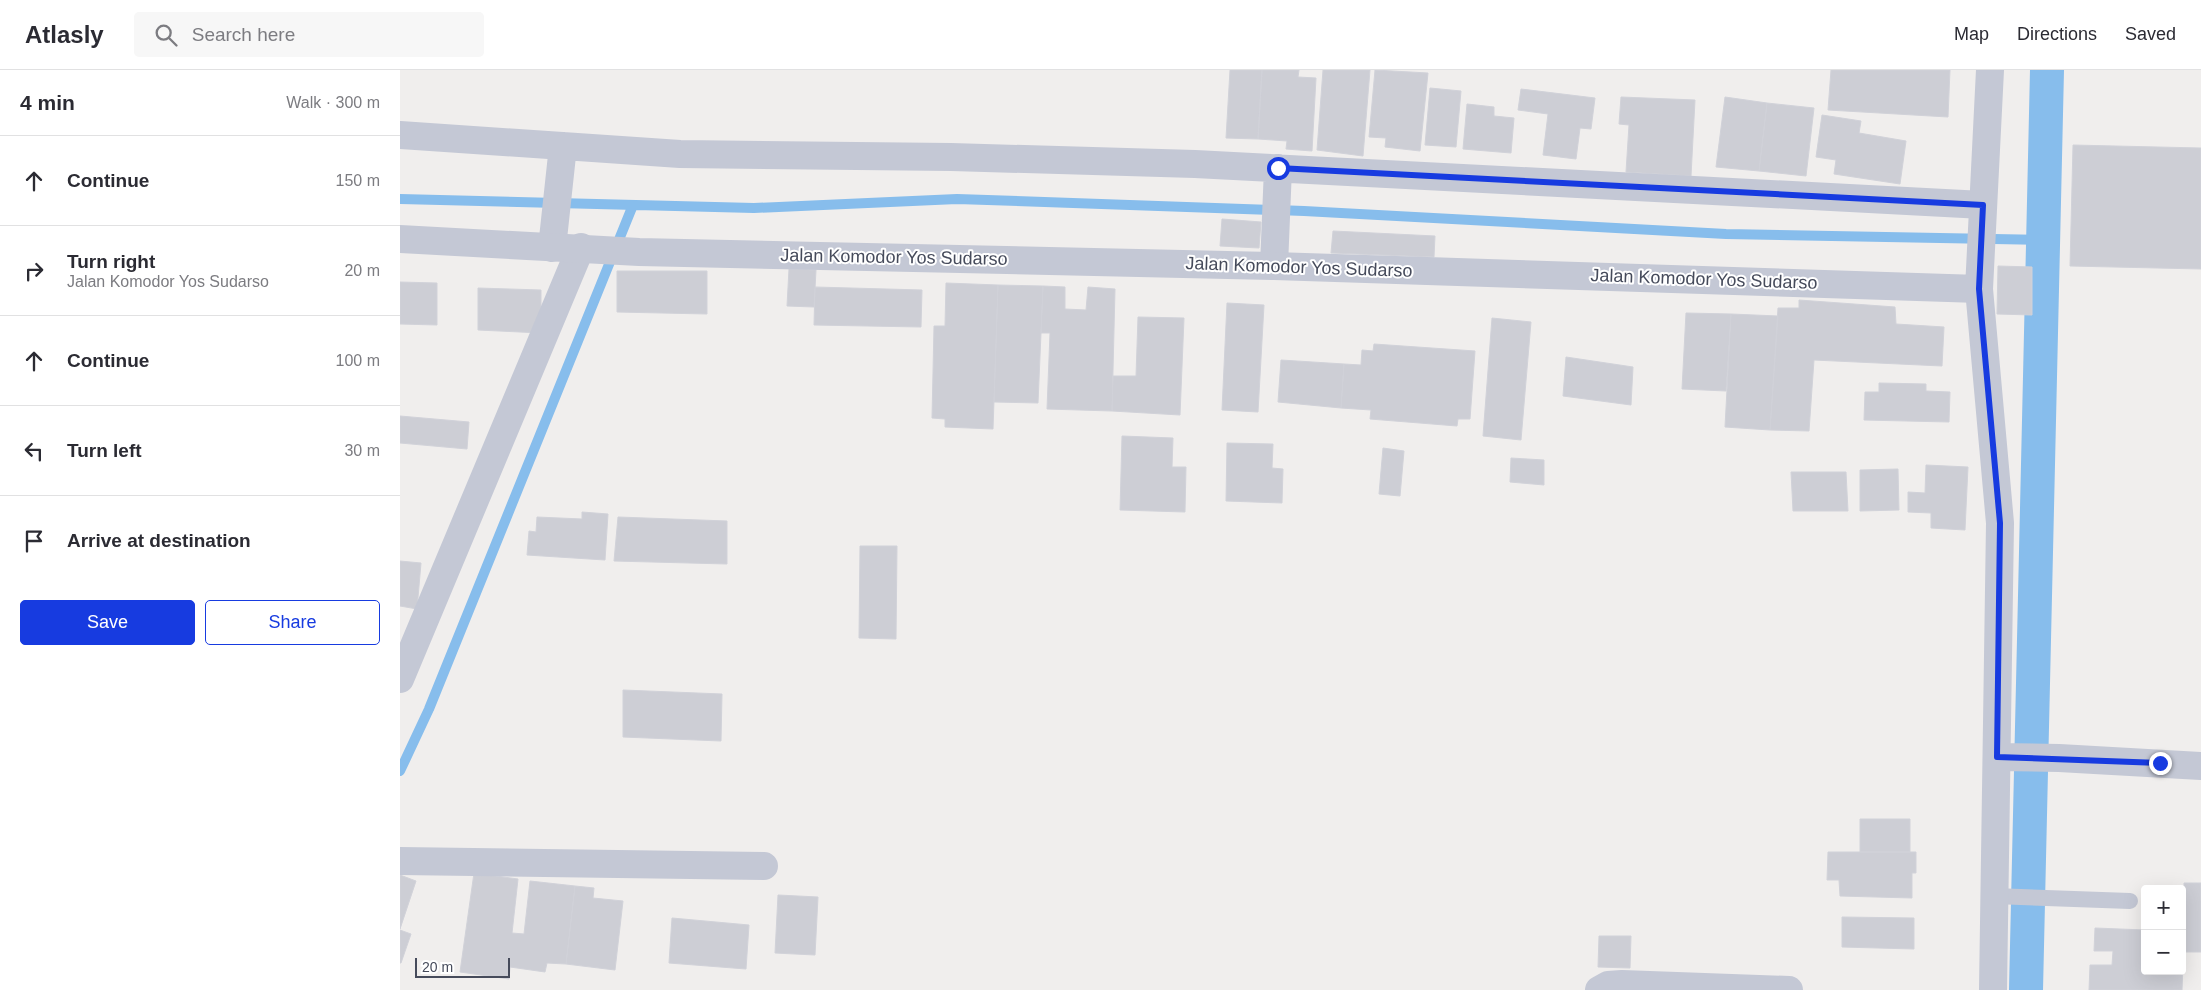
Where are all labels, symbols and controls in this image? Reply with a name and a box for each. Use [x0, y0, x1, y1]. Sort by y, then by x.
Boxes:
search box [134, 12, 484, 57]
text: Atlasly [25, 21, 104, 48]
icon: search [152, 21, 180, 49]
text: Search here [192, 24, 295, 45]
text: Map [1954, 24, 1989, 44]
text: Directions [2017, 24, 2097, 44]
text: Saved [2125, 24, 2176, 44]
text: 4 min [20, 91, 75, 114]
text: Walk · 300 m [286, 94, 380, 111]
route start [1267, 157, 1290, 180]
icon: ahead [20, 167, 48, 195]
text: Continue [67, 170, 149, 191]
text: 150 m [336, 172, 380, 189]
street label: Jalan Komodor Yos Sudarso [780, 245, 1008, 269]
text: Turn right [67, 251, 155, 272]
street label: Jalan Komodor Yos Sudarso [1185, 253, 1413, 281]
icon: right [20, 257, 48, 285]
text: 20 m [344, 262, 380, 279]
street label: Jalan Komodor Yos Sudarso [1590, 265, 1818, 293]
text: Jalan Komodor Yos Sudarso [67, 273, 269, 290]
icon: ahead [20, 347, 48, 375]
text: Continue [67, 350, 149, 371]
text: 100 m [336, 352, 380, 369]
icon: left [20, 437, 48, 465]
text: Turn left [67, 440, 142, 461]
text: 30 m [344, 442, 380, 459]
icon: arrive [20, 527, 48, 555]
text: Arrive at destination [67, 530, 251, 551]
button: Save [20, 600, 195, 645]
button: Share [205, 600, 380, 645]
route end [2149, 752, 2172, 775]
map controls [2141, 885, 2186, 975]
button: + [2141, 885, 2186, 930]
button: − [2141, 930, 2186, 975]
scale bar [415, 955, 510, 978]
text: 20 m [422, 959, 453, 975]

